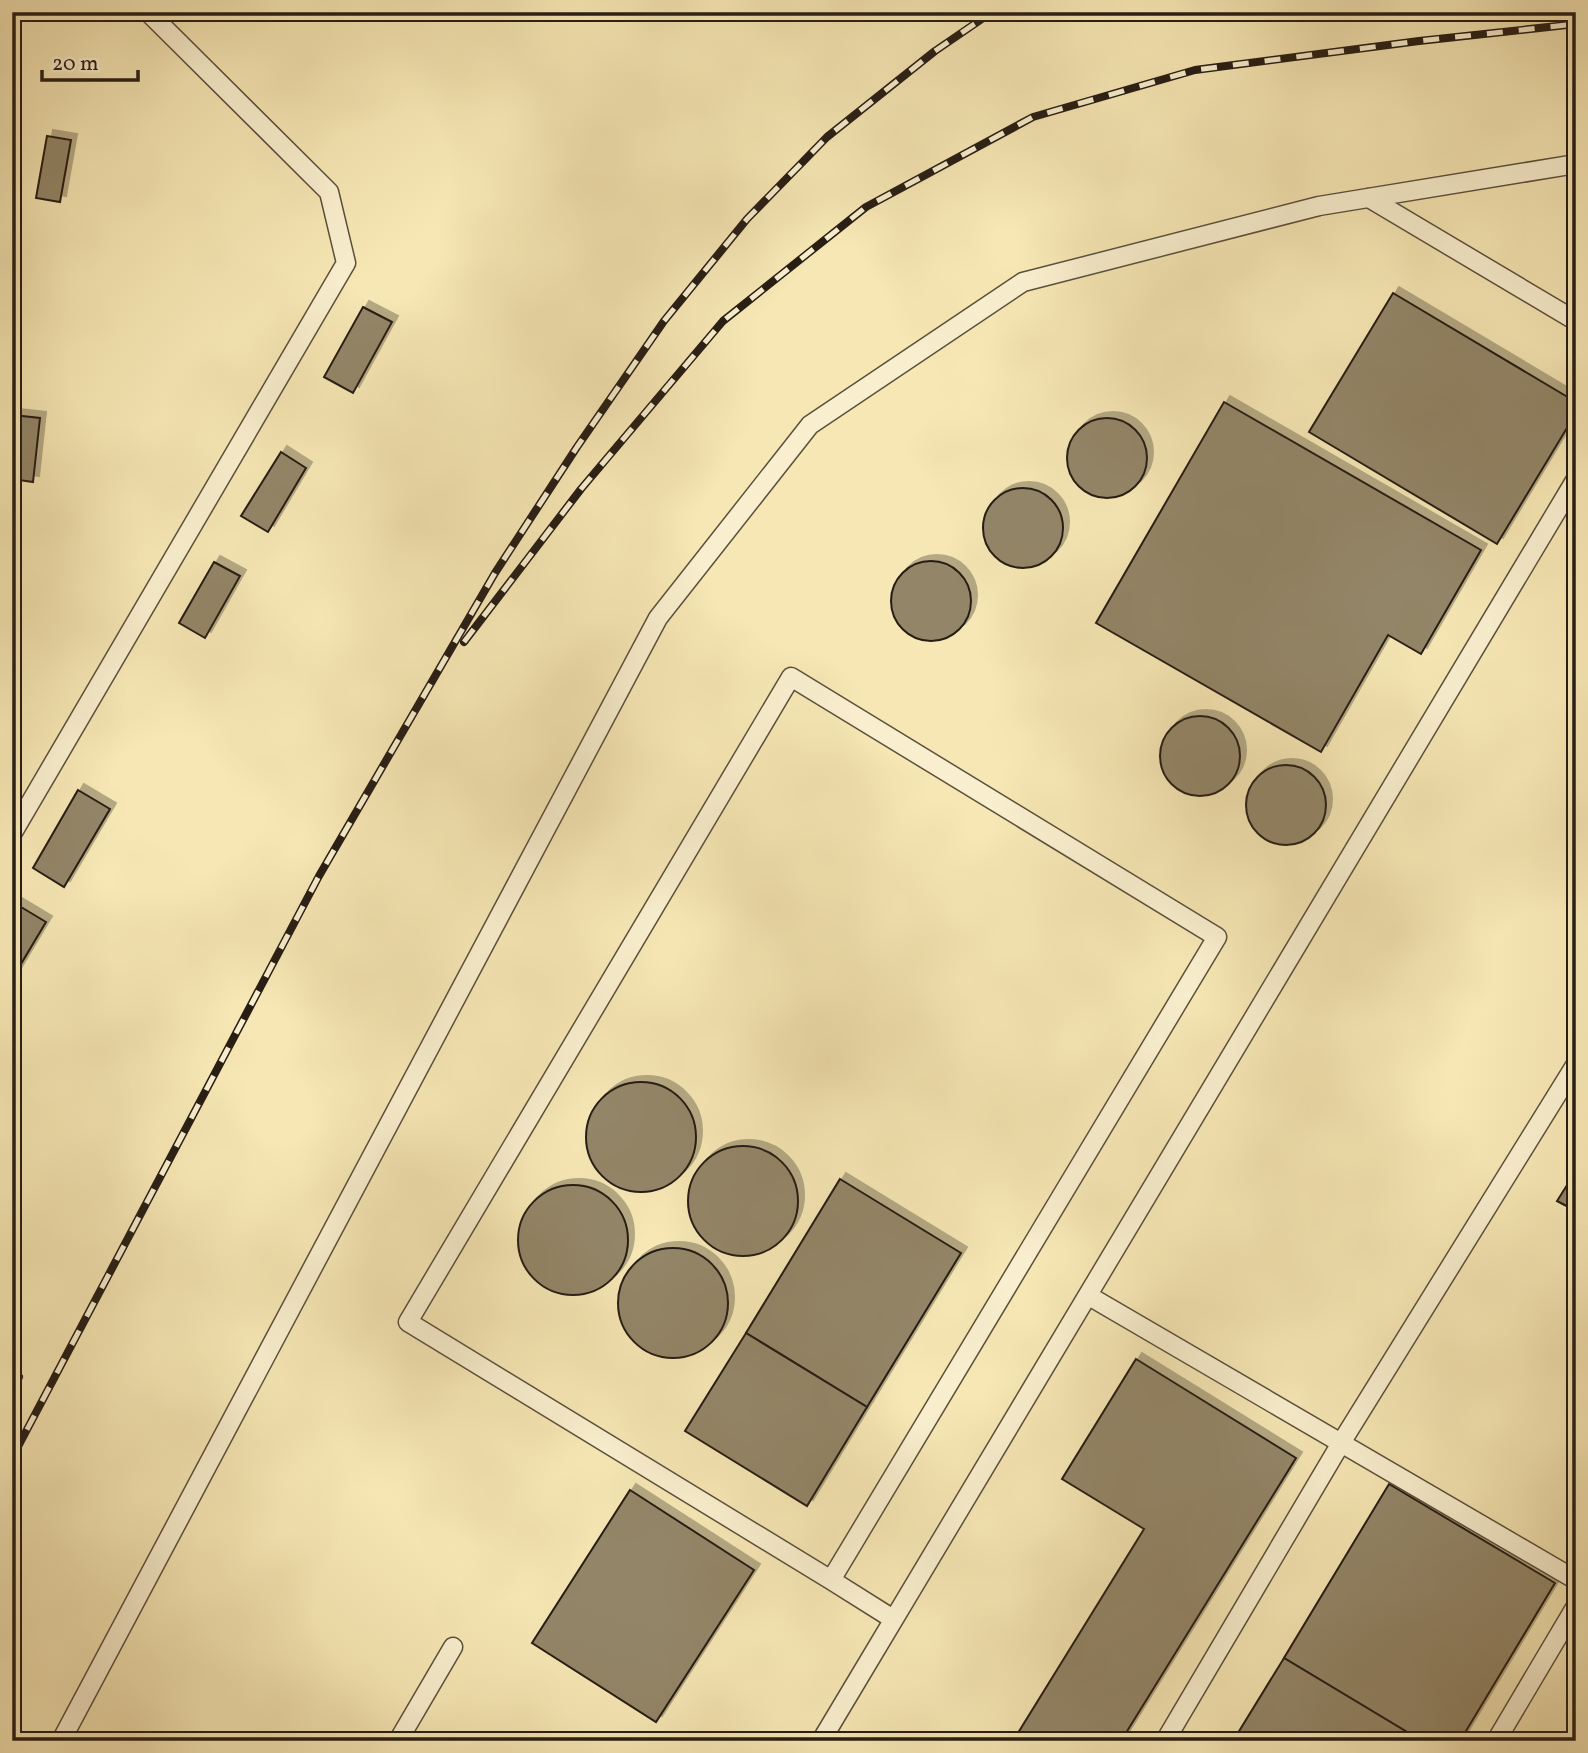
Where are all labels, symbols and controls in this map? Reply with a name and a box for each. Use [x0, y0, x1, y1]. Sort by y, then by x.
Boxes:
scale bar [42, 38, 138, 82]
text: 20 m [52, 50, 98, 79]

